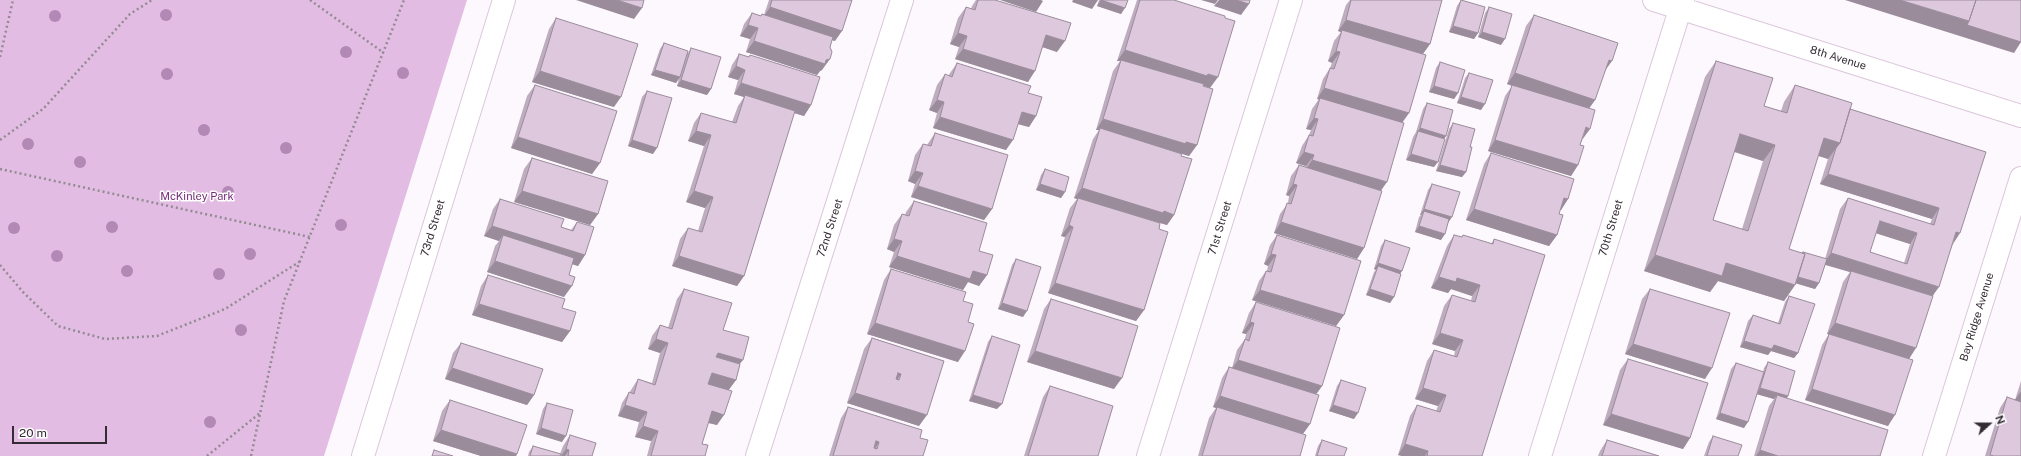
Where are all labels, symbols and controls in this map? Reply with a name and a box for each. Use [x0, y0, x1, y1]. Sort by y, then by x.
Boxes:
street label: 8th Avenue [1808, 43, 1868, 73]
park label: McKinley Park [160, 190, 234, 204]
street label: 72nd Street [814, 197, 846, 259]
street label: 73rd Street [418, 198, 448, 258]
street label: 70th Street [1596, 198, 1626, 258]
street label: 71st Street [1206, 199, 1234, 257]
street label: Bay Ridge Avenue [1957, 271, 1997, 363]
north arrow [1969, 404, 2009, 444]
text: N [1993, 414, 2007, 426]
scale bar [14, 418, 109, 444]
text: 20 m [19, 426, 47, 440]

